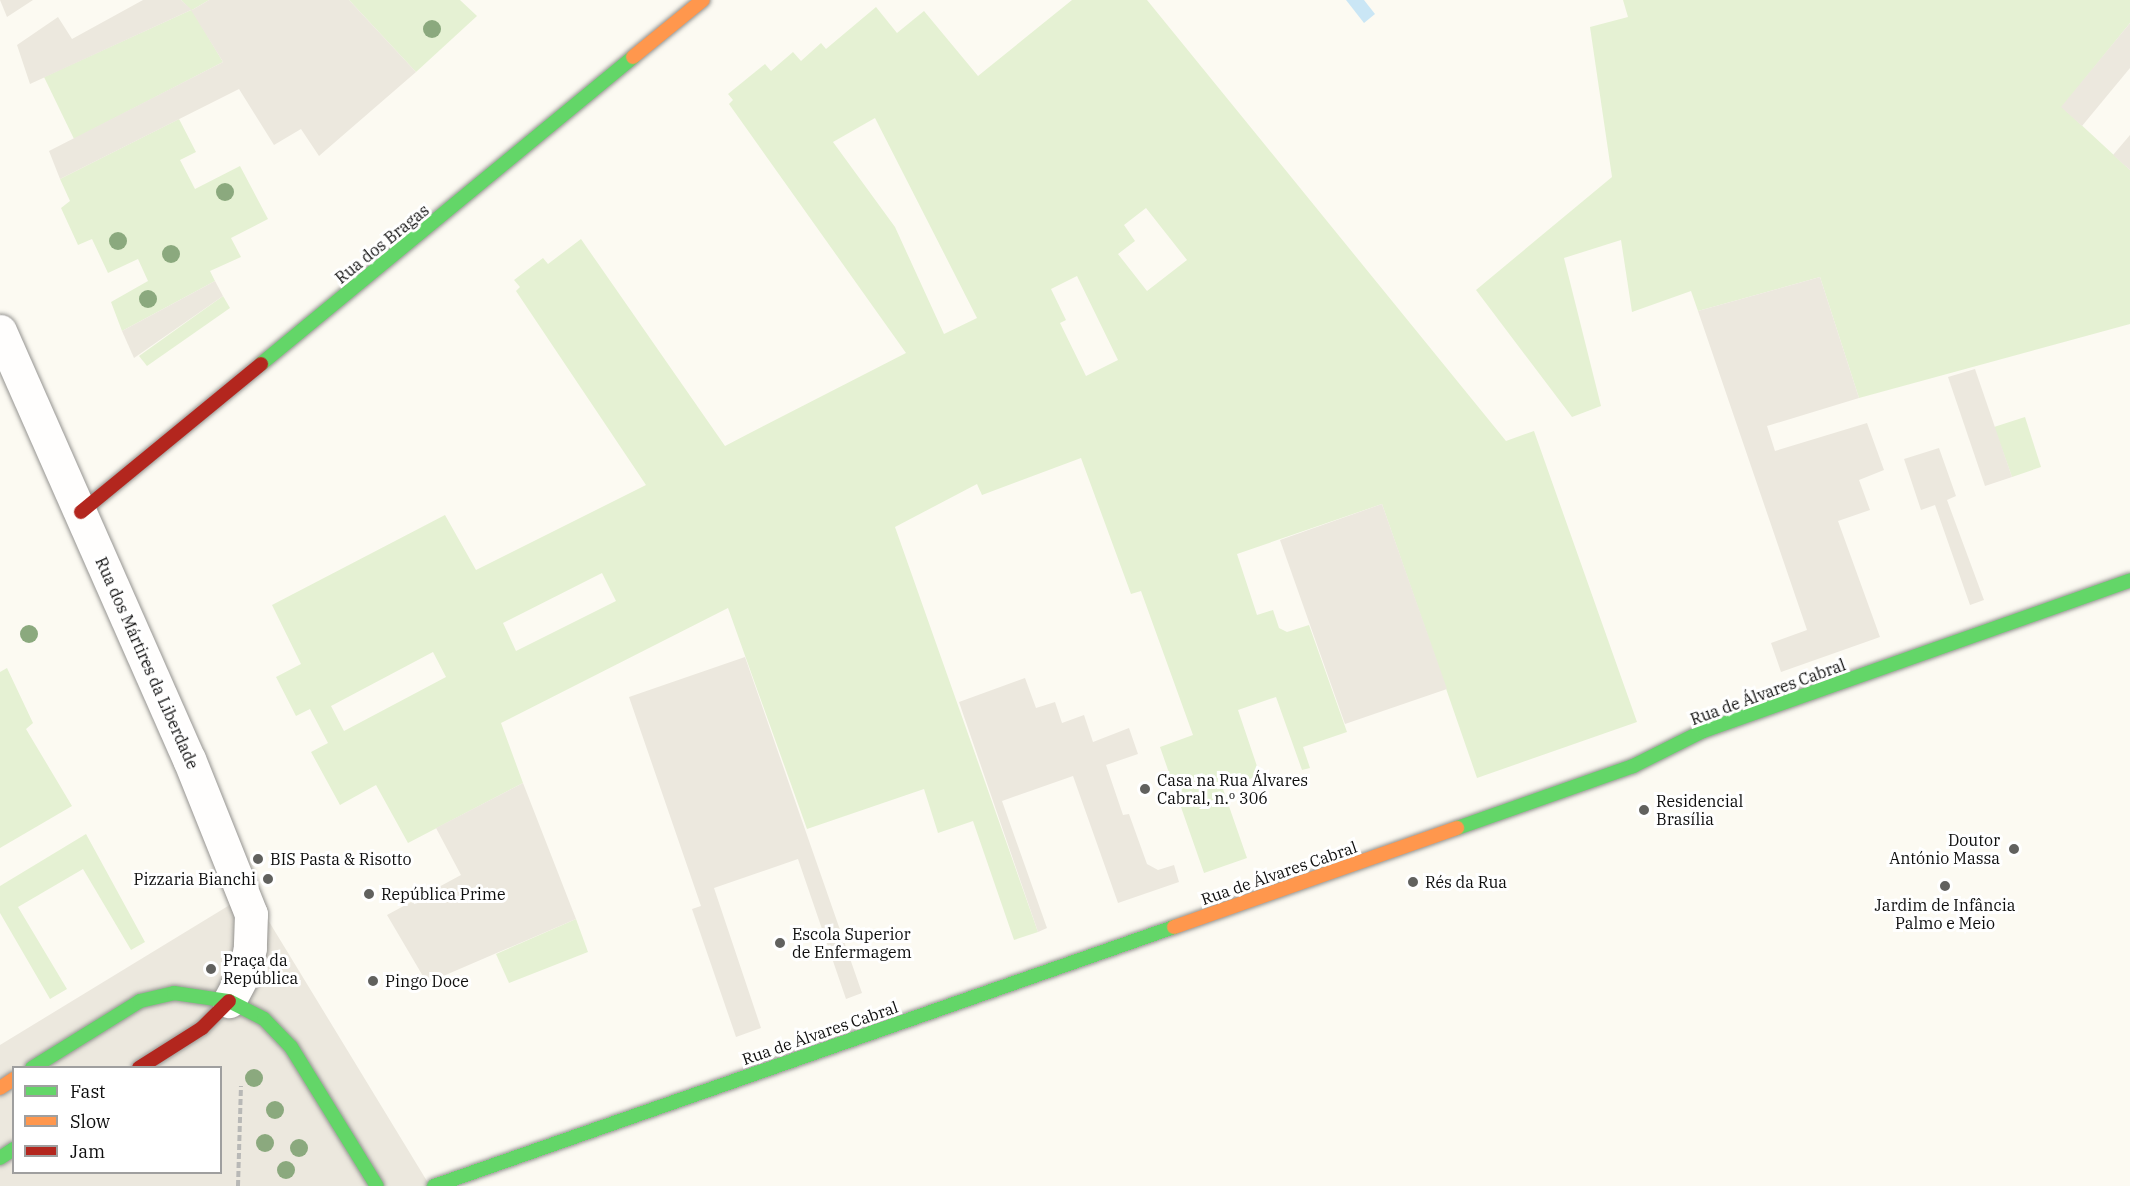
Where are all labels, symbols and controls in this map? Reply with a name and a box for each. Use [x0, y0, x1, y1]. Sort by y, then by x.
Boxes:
street label: Rua dos Bragas [331, 200, 433, 288]
street label: Rua dos Mártires da Liberdade [91, 554, 203, 772]
street label: Rua de Álvares Cabral [1688, 655, 1848, 729]
place label: Casa na Rua Álvares Cabral, n.º 306 [1157, 770, 1308, 808]
marker: Casa na Rua Álvares Cabral, n.º 306 [1138, 782, 1152, 796]
place label: Residencial Brasília [1656, 791, 1743, 829]
marker: Residencial Brasília [1637, 803, 1651, 817]
place label: Doutor António Massa [1889, 830, 2000, 868]
street label: Rua de Álvares Cabral [1198, 837, 1360, 909]
marker: Doutor António Massa [2005, 840, 2023, 858]
place label: BIS Pasta & Risotto [270, 849, 412, 869]
marker: BIS Pasta & Risotto [251, 852, 265, 866]
place label: Pizzaria Bianchi [133, 869, 256, 889]
marker: Pizzaria Bianchi [261, 872, 275, 886]
place label: Rés da Rua [1425, 872, 1507, 892]
marker: Rés da Rua [1406, 875, 1420, 889]
marker: Jardim de Infância Palmo e Meio [1938, 879, 1952, 893]
place label: República Prime [381, 884, 506, 904]
marker: República Prime [362, 887, 376, 901]
place label: Jardim de Infância Palmo e Meio [1874, 895, 2016, 933]
place label: Escola Superior de Enfermagem [792, 924, 912, 962]
marker: Escola Superior de Enfermagem [773, 936, 787, 950]
place label: Praça da República [223, 950, 298, 988]
marker: Praça da República [204, 962, 218, 976]
place label: Pingo Doce [385, 971, 469, 991]
marker: Pingo Doce [366, 974, 380, 988]
street label: Rua de Álvares Cabral [739, 997, 901, 1069]
legend [12, 1066, 222, 1174]
text: Fast [70, 1080, 105, 1103]
text: Slow [70, 1110, 110, 1133]
text: Jam [70, 1140, 105, 1163]

